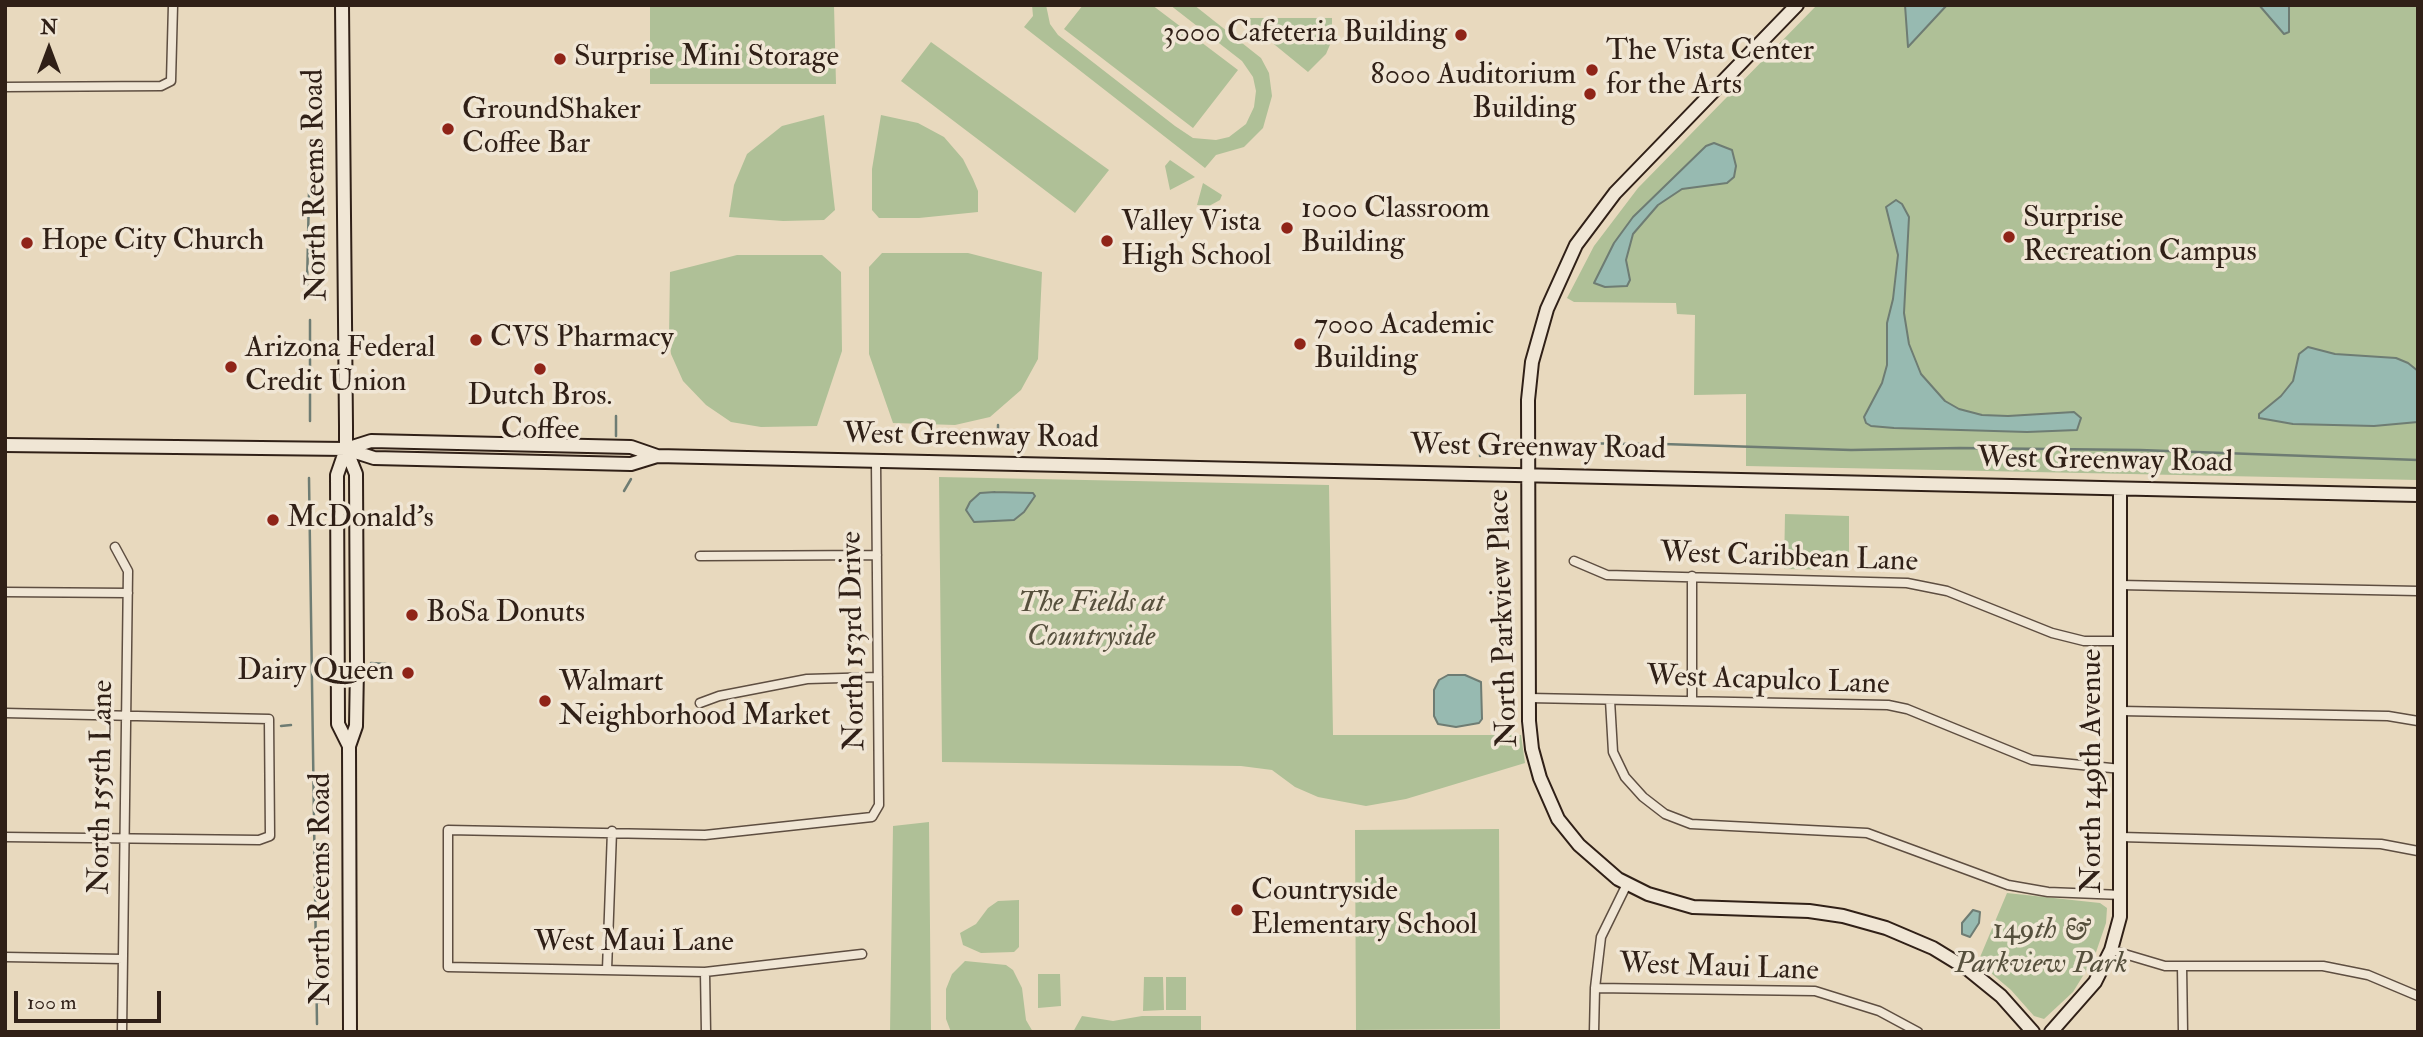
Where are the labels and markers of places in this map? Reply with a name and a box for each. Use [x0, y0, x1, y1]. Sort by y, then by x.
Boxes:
place label: 3000 Cafeteria Building [1163, 17, 1447, 53]
marker: 3000 Cafeteria Building [1453, 27, 1469, 43]
place label: The Vista Center for the Arts [1606, 35, 1814, 105]
place label: Surprise Mini Storage [574, 41, 839, 77]
marker: Surprise Mini Storage [552, 51, 568, 67]
place label: 8000 Auditorium Building [1371, 59, 1576, 130]
marker: The Vista Center for the Arts [1584, 62, 1600, 78]
marker: 8000 Auditorium Building [1582, 86, 1598, 102]
place label: GroundShaker Coffee Bar [462, 94, 641, 164]
marker: GroundShaker Coffee Bar [440, 121, 456, 137]
place label: 1000 Classroom Building [1301, 193, 1490, 264]
place label: Surprise Recreation Campus [2023, 202, 2257, 272]
place label: Valley Vista High School [1121, 206, 1271, 276]
marker: 1000 Classroom Building [1279, 220, 1295, 236]
place label: Hope City Church [41, 225, 264, 261]
marker: Surprise Recreation Campus [2001, 229, 2017, 245]
marker: Valley Vista High School [1099, 233, 1115, 249]
marker: Hope City Church [19, 235, 35, 251]
place label: 7000 Academic Building [1314, 309, 1494, 380]
place label: CVS Pharmacy [490, 322, 674, 358]
place label: Arizona Federal Credit Union [245, 332, 435, 402]
marker: CVS Pharmacy [468, 332, 484, 348]
marker: 7000 Academic Building [1292, 336, 1308, 352]
marker: Arizona Federal Credit Union [223, 359, 239, 375]
marker: Dutch Bros. Coffee [532, 361, 548, 377]
place label: Dutch Bros. Coffee [468, 380, 612, 450]
place label: McDonald's [287, 502, 434, 538]
marker: McDonald's [265, 512, 281, 528]
place label: BoSa Donuts [426, 597, 585, 633]
marker: BoSa Donuts [404, 607, 420, 623]
place label: Dairy Queen [237, 655, 394, 691]
marker: Dairy Queen [400, 665, 416, 681]
place label: Walmart Neighborhood Market [559, 666, 830, 736]
marker: Walmart Neighborhood Market [537, 693, 553, 709]
place label: Countryside Elementary School [1251, 875, 1477, 945]
marker: Countryside Elementary School [1229, 902, 1245, 918]

